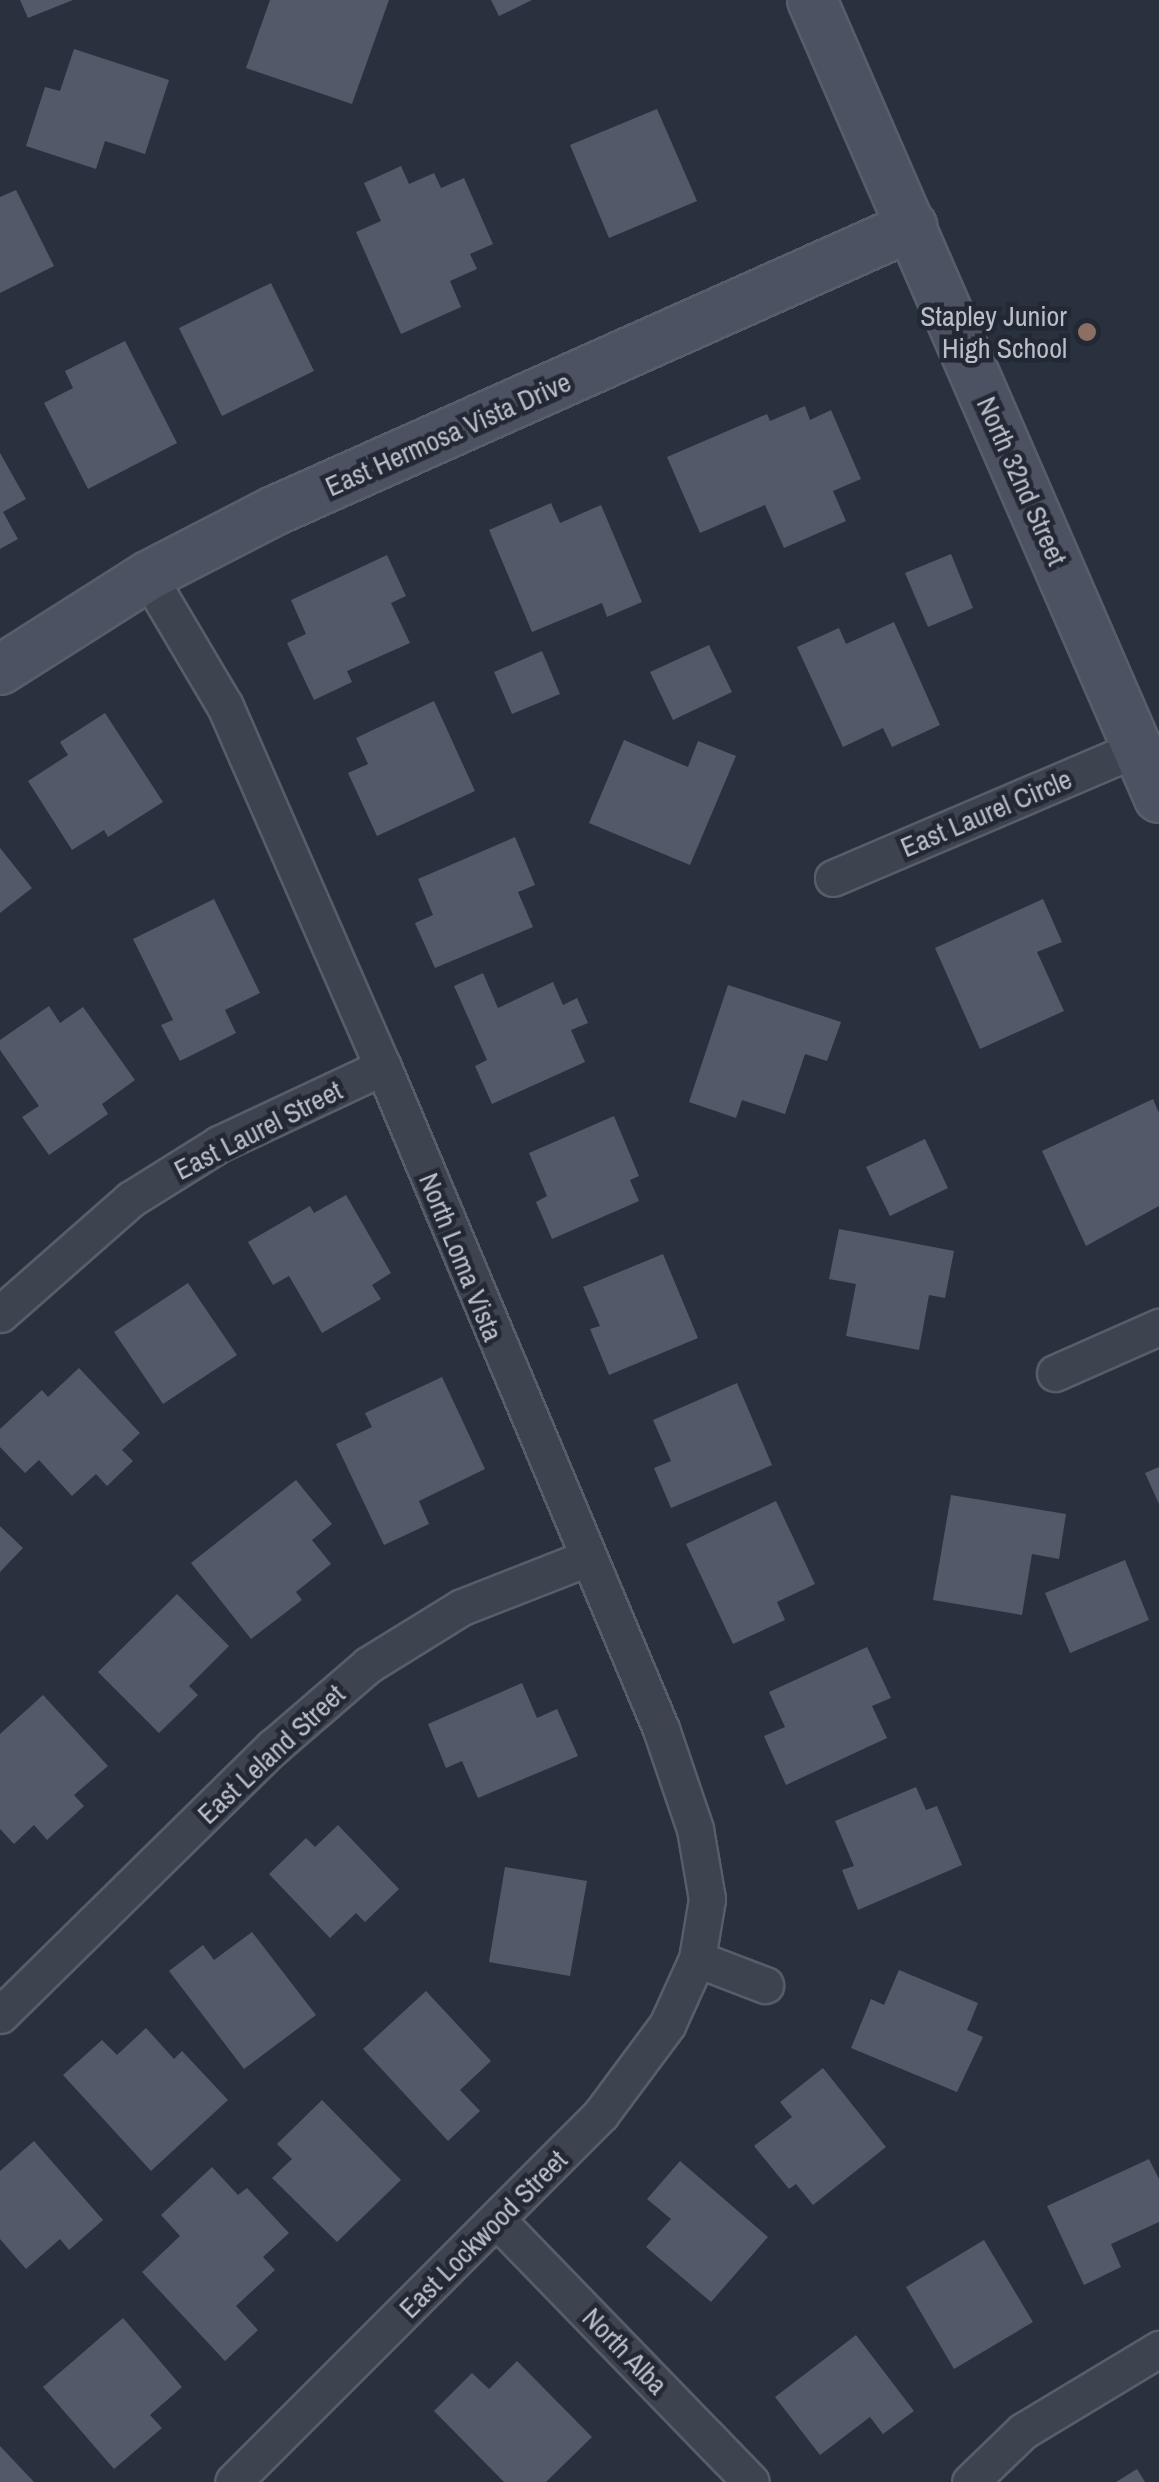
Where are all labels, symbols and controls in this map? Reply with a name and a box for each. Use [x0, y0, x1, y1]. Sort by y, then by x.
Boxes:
place label: Stapley Junior High School [920, 299, 1067, 365]
marker: Stapley Junior High School [1076, 321, 1098, 343]
street label: East Hermosa Vista Drive [320, 365, 576, 503]
street label: North 32nd Street [970, 391, 1074, 571]
street label: East Laurel Circle [895, 762, 1077, 864]
street label: East Laurel Street [168, 1073, 348, 1187]
street label: North Loma Vista [412, 1168, 510, 1346]
street label: East Leland Street [190, 1677, 352, 1831]
street label: East Lockwood Street [392, 2143, 574, 2325]
street label: North Alba [575, 2300, 675, 2402]

